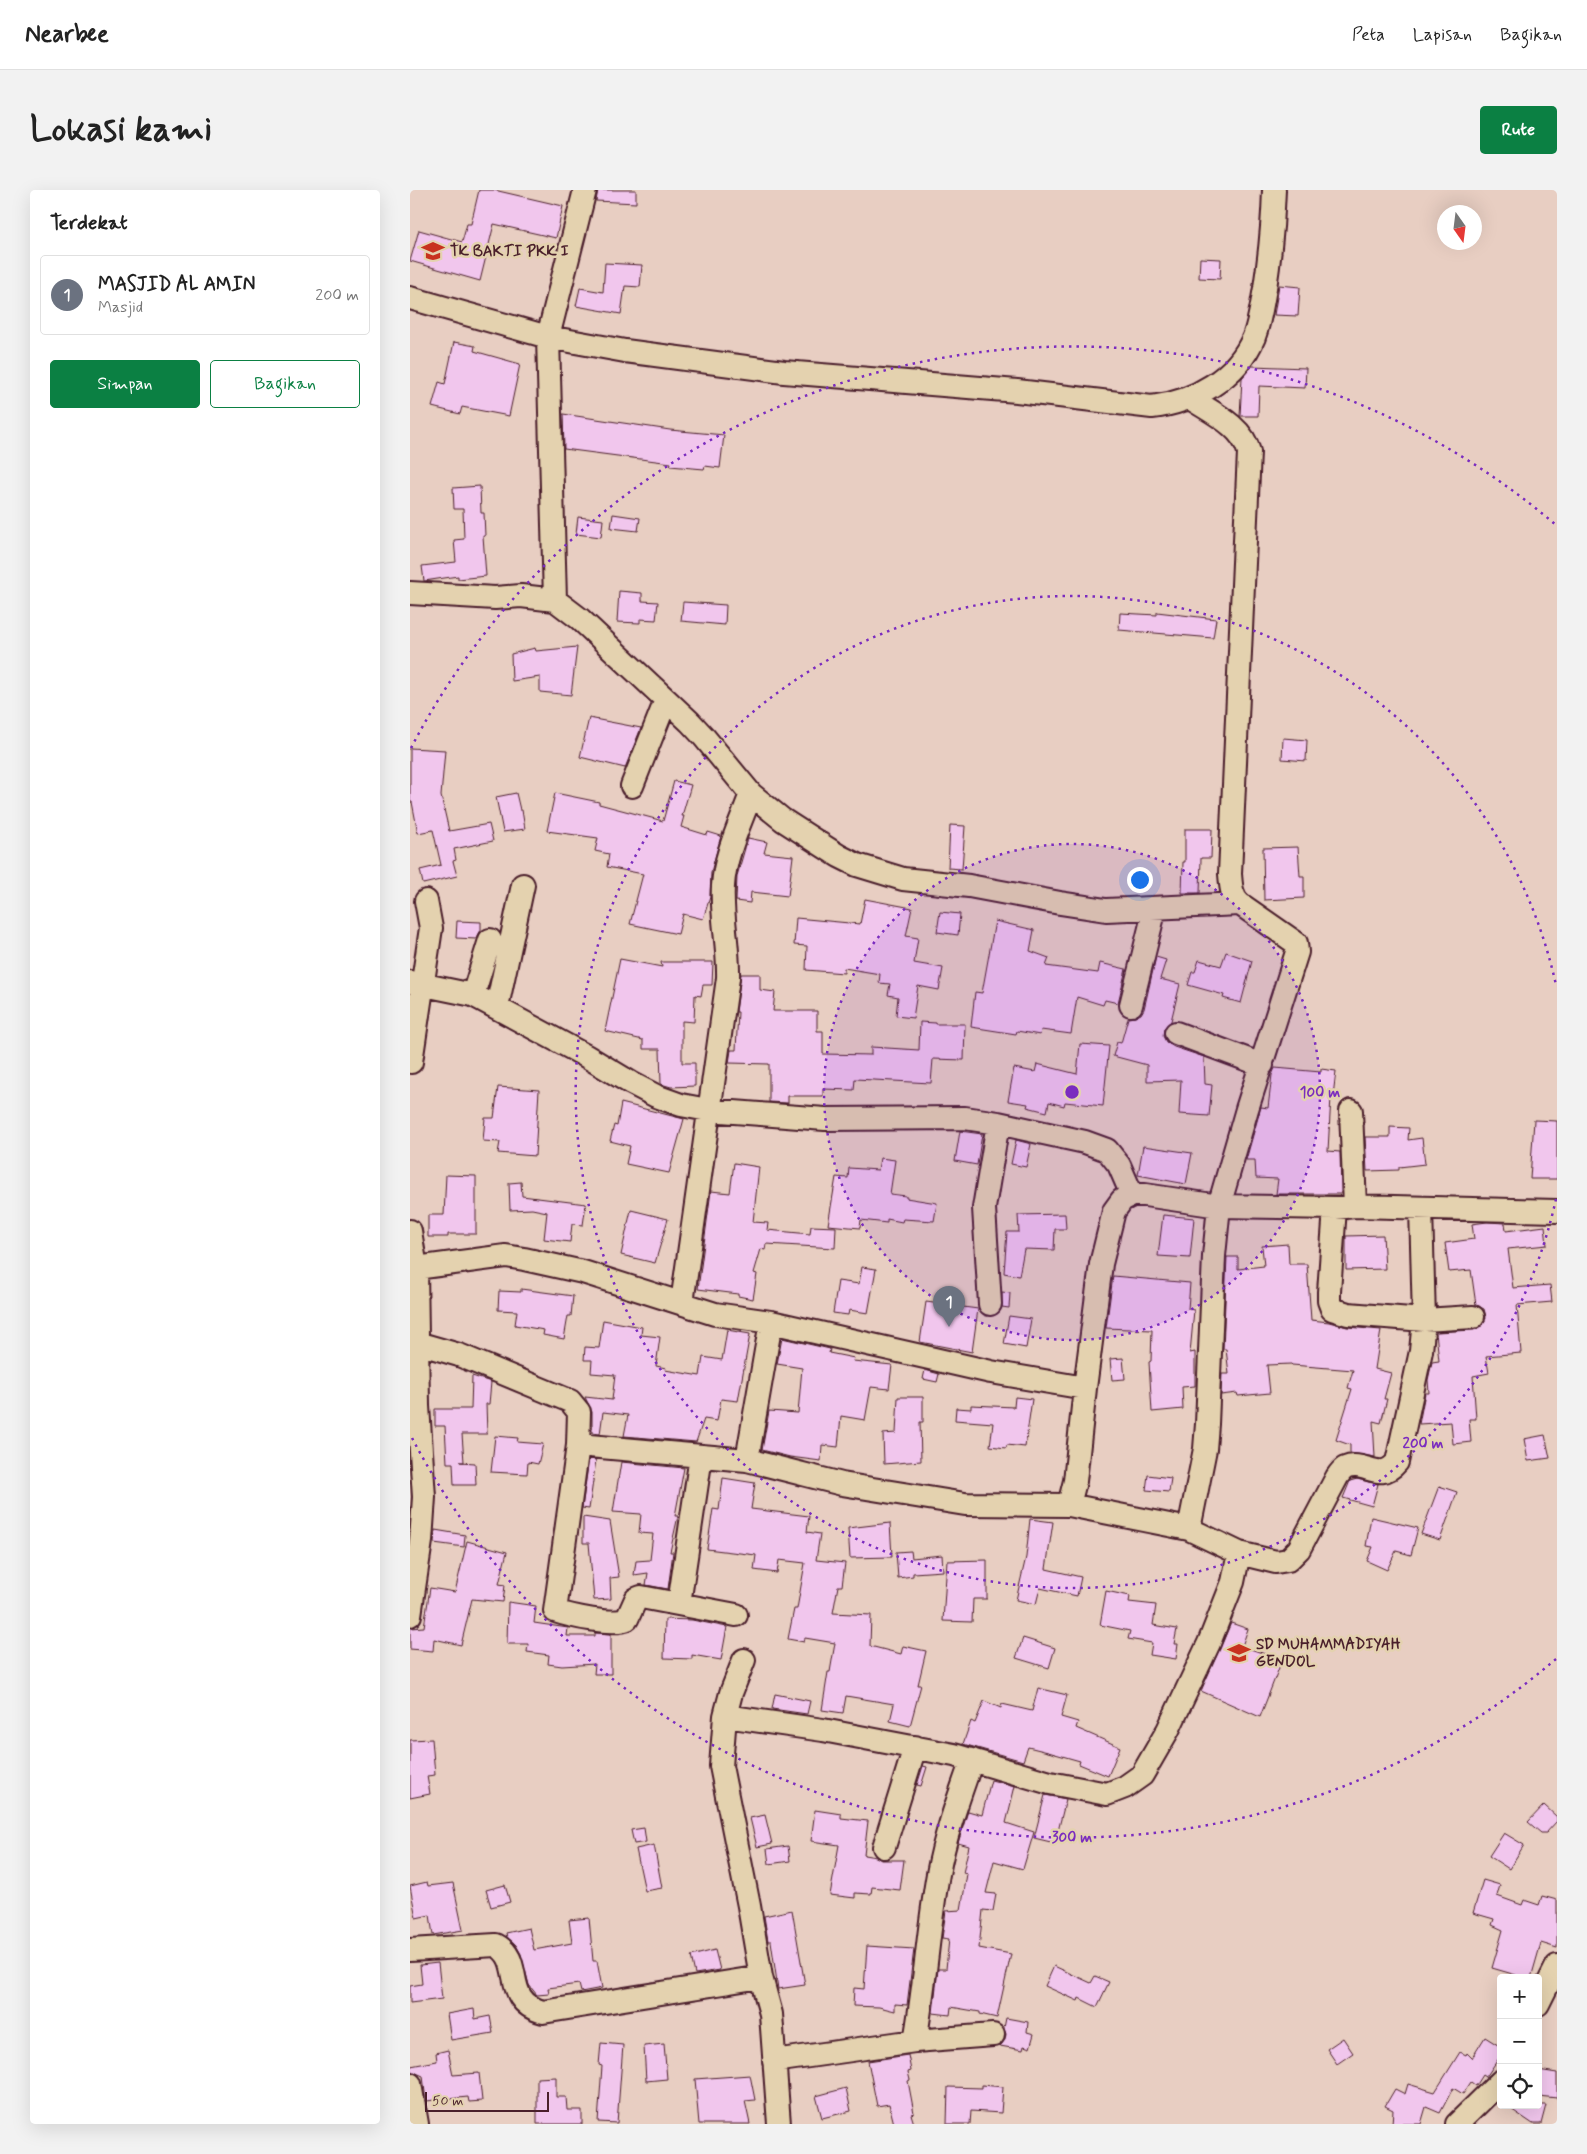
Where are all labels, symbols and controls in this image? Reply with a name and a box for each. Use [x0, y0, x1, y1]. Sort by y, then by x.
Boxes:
text: Nearbee [25, 19, 109, 50]
text: Peta [1352, 23, 1385, 47]
text: Lapisan [1413, 23, 1472, 47]
text: Bagikan [1500, 23, 1562, 47]
button: Rute [1480, 106, 1557, 154]
text: Lokasi kami [30, 107, 212, 153]
north arrow [1437, 205, 1482, 250]
text: Terdekat [50, 209, 128, 237]
school or university icon: TK BAKTI PKK I [420, 238, 446, 264]
place label: TK BAKTI PKK I [450, 242, 569, 262]
text: MASJID AL AMIN [98, 272, 255, 297]
text: 1 [63, 285, 71, 306]
text: 200 m [315, 285, 359, 306]
text: Masjid [98, 297, 143, 318]
button: Simpan [50, 360, 200, 408]
button: Bagikan [210, 360, 360, 408]
your location [1127, 867, 1153, 893]
centre of rings [1063, 1083, 1081, 1101]
text: 100 m [1300, 1083, 1340, 1103]
pin: 1 [933, 1286, 965, 1327]
text: 200 m [1403, 1434, 1444, 1454]
place label: SD MUHAMMADIYAH GENDOL [1256, 1635, 1400, 1672]
school or university icon: SD MUHAMMADIYAH GENDOL [1226, 1640, 1252, 1666]
text: 300 m [1052, 1828, 1092, 1848]
map controls [1497, 1974, 1542, 2109]
button: + [1497, 1974, 1542, 2019]
button: − [1497, 2019, 1542, 2064]
button: locate [1497, 2064, 1542, 2109]
scale bar [425, 2089, 549, 2112]
text: 50 m [432, 2092, 463, 2110]

